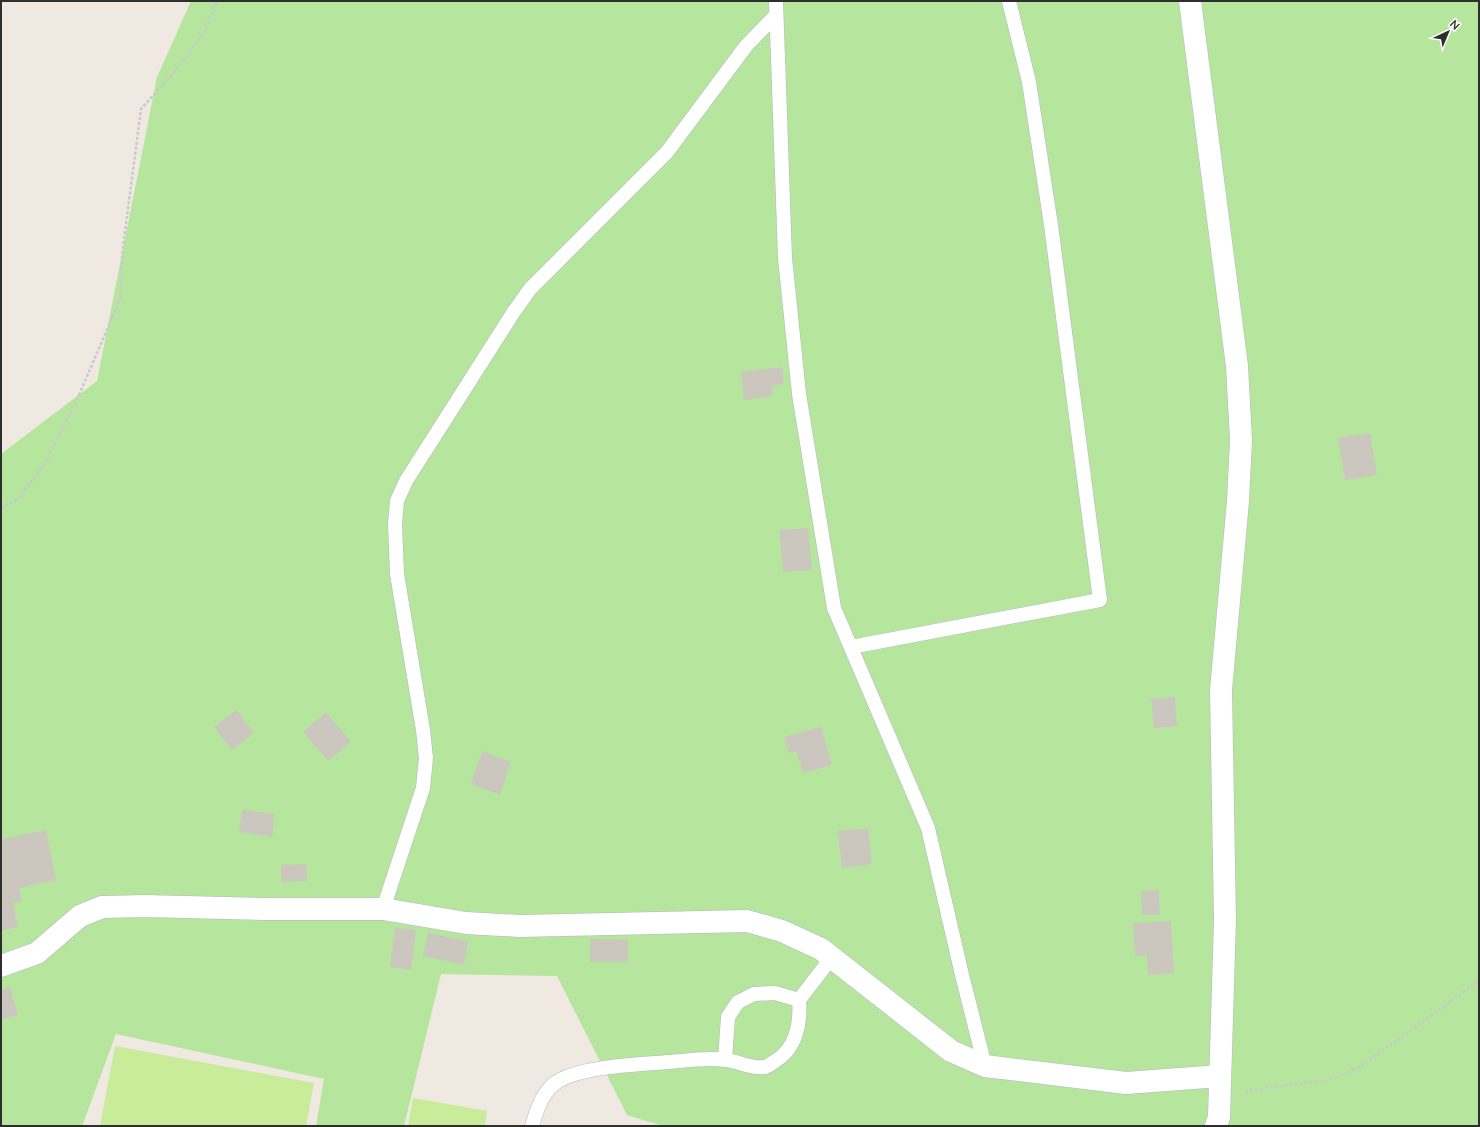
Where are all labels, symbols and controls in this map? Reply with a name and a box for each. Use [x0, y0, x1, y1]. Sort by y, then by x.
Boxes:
north arrow [1428, 12, 1468, 52]
text: N [1448, 17, 1463, 32]

